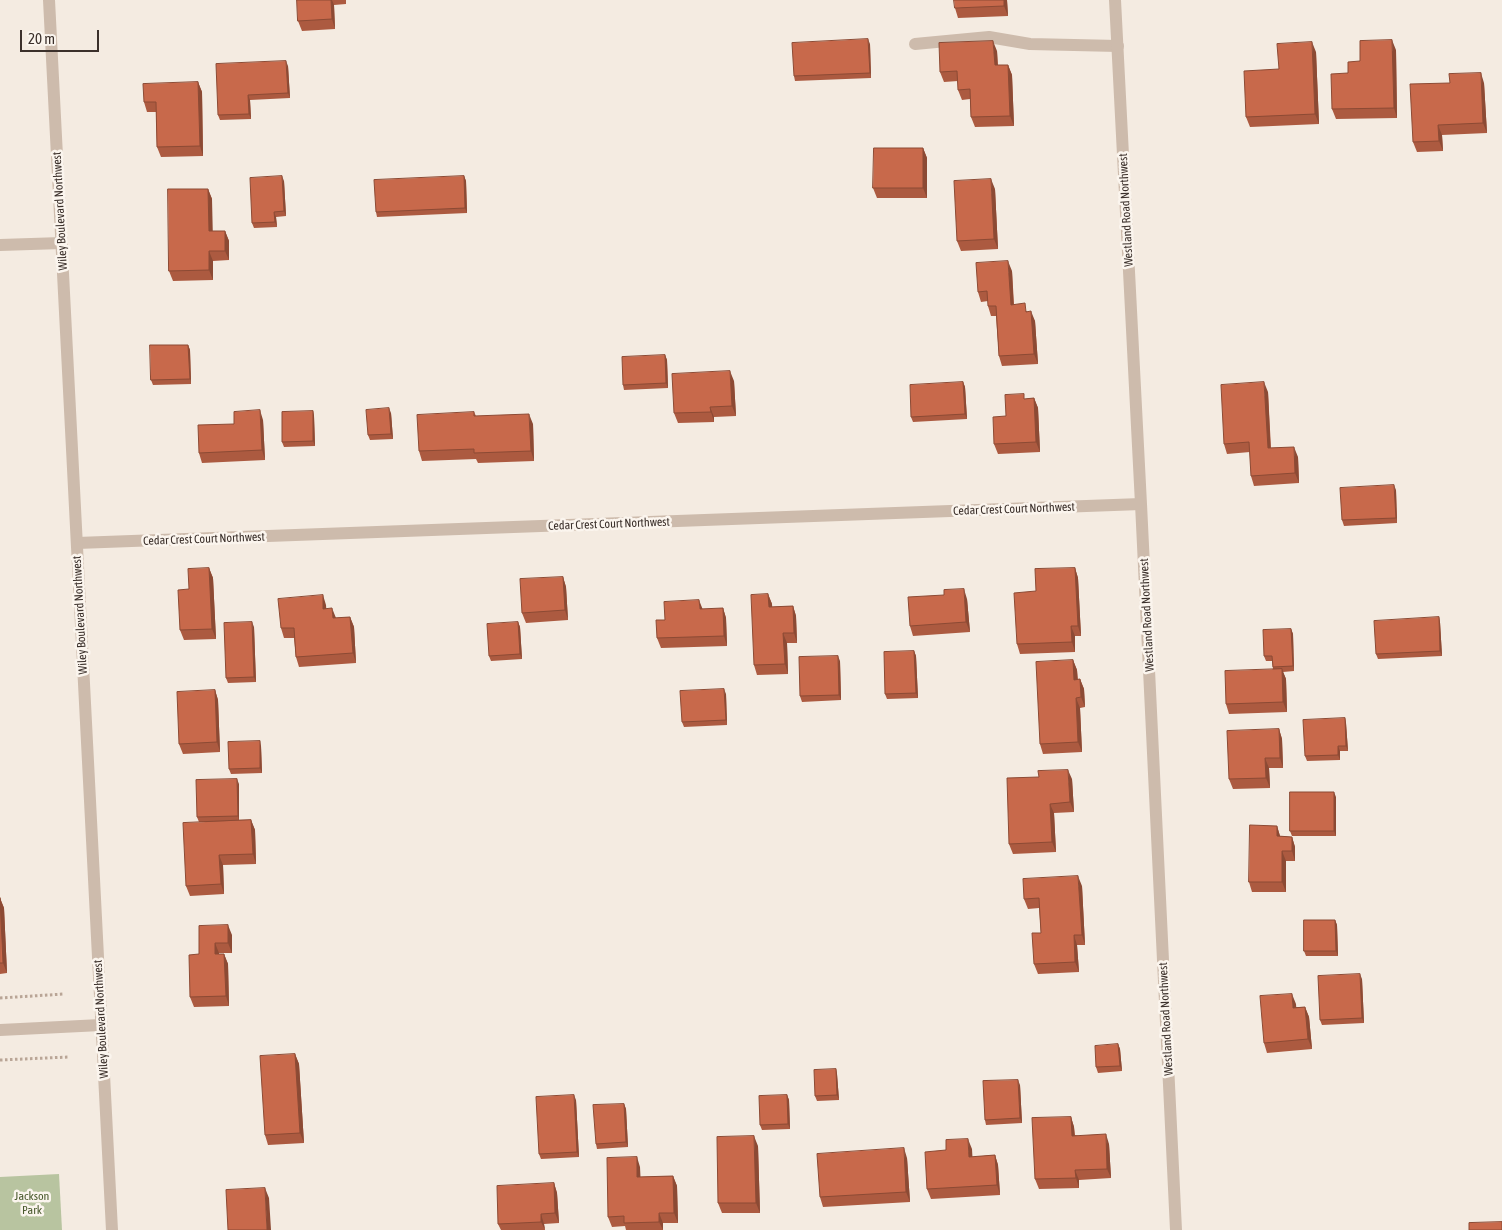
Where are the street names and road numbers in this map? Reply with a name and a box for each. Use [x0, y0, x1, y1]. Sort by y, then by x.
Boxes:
street label: Wiley Boulevard Northwest [50, 151, 70, 271]
street label: Westland Road Northwest [1116, 153, 1136, 267]
street label: Cedar Crest Court Northwest [953, 500, 1075, 518]
street label: Cedar Crest Court Northwest [548, 515, 670, 533]
street label: Cedar Crest Court Northwest [143, 530, 265, 548]
street label: Wiley Boulevard Northwest [70, 555, 90, 675]
street label: Westland Road Northwest [1137, 558, 1157, 672]
street label: Wiley Boulevard Northwest [91, 959, 111, 1079]
street label: Westland Road Northwest [1156, 962, 1176, 1076]

